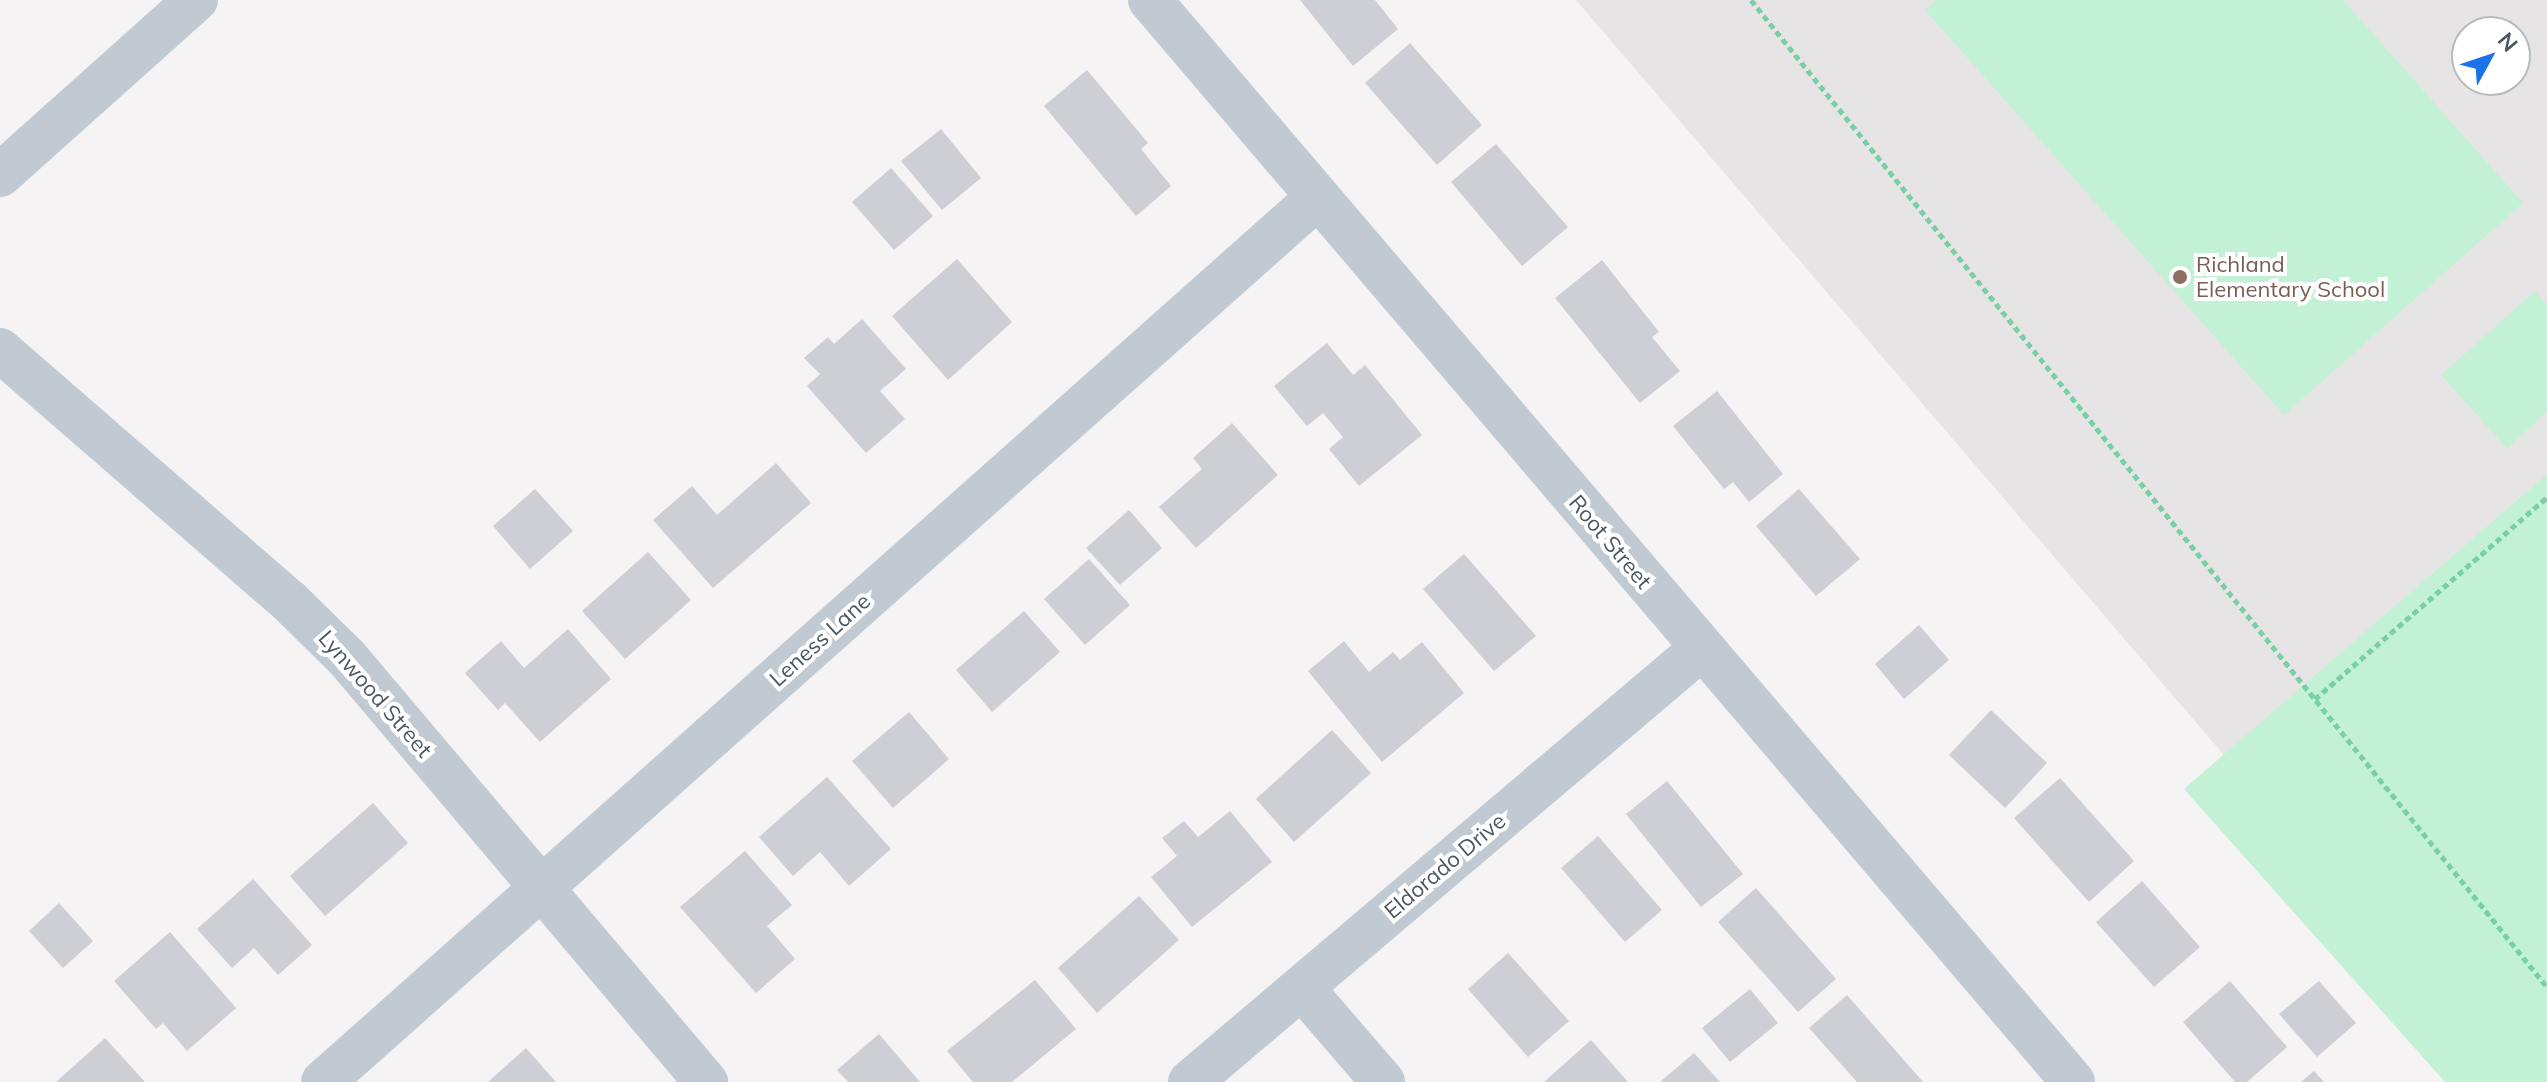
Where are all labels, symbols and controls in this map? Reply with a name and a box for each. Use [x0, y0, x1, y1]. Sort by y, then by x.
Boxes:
north arrow [2451, 16, 2531, 96]
text: N [2492, 26, 2524, 57]
place label: Richland Elementary School [2196, 251, 2385, 302]
marker: Richland Elementary School [2171, 268, 2189, 286]
street label: Root Street [1563, 490, 1657, 594]
street label: Leness Lane [764, 588, 876, 692]
street label: Lynwood Street [313, 625, 437, 763]
street label: Eldorado Drive [1379, 808, 1511, 924]

